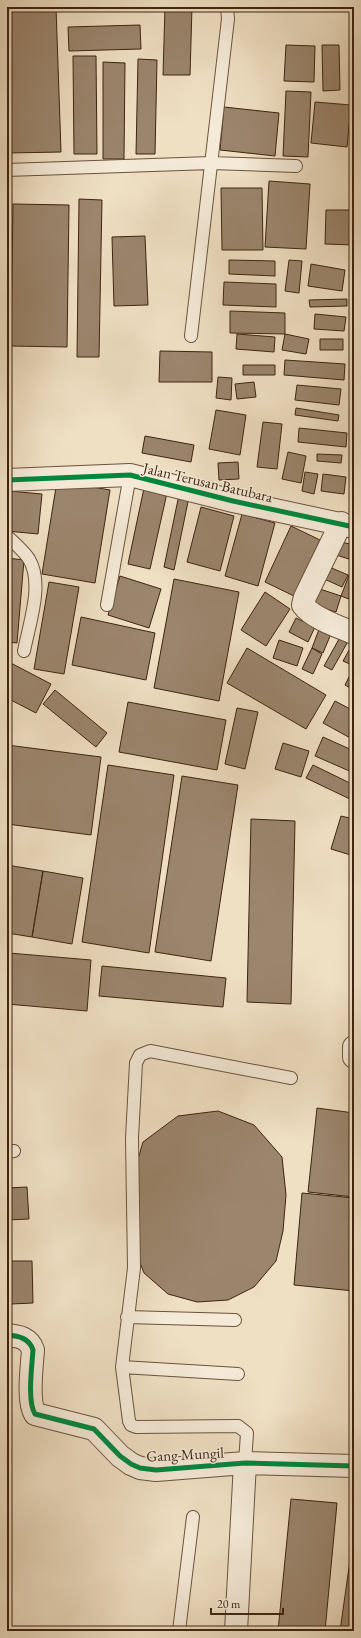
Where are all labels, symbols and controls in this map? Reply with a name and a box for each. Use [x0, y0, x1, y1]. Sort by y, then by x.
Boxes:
street label: Jalan Terusan Batubara [139, 457, 275, 506]
street label: Gang Mungil [146, 1442, 225, 1466]
scale bar [211, 1590, 283, 1616]
text: 20 m [217, 1596, 241, 1612]

